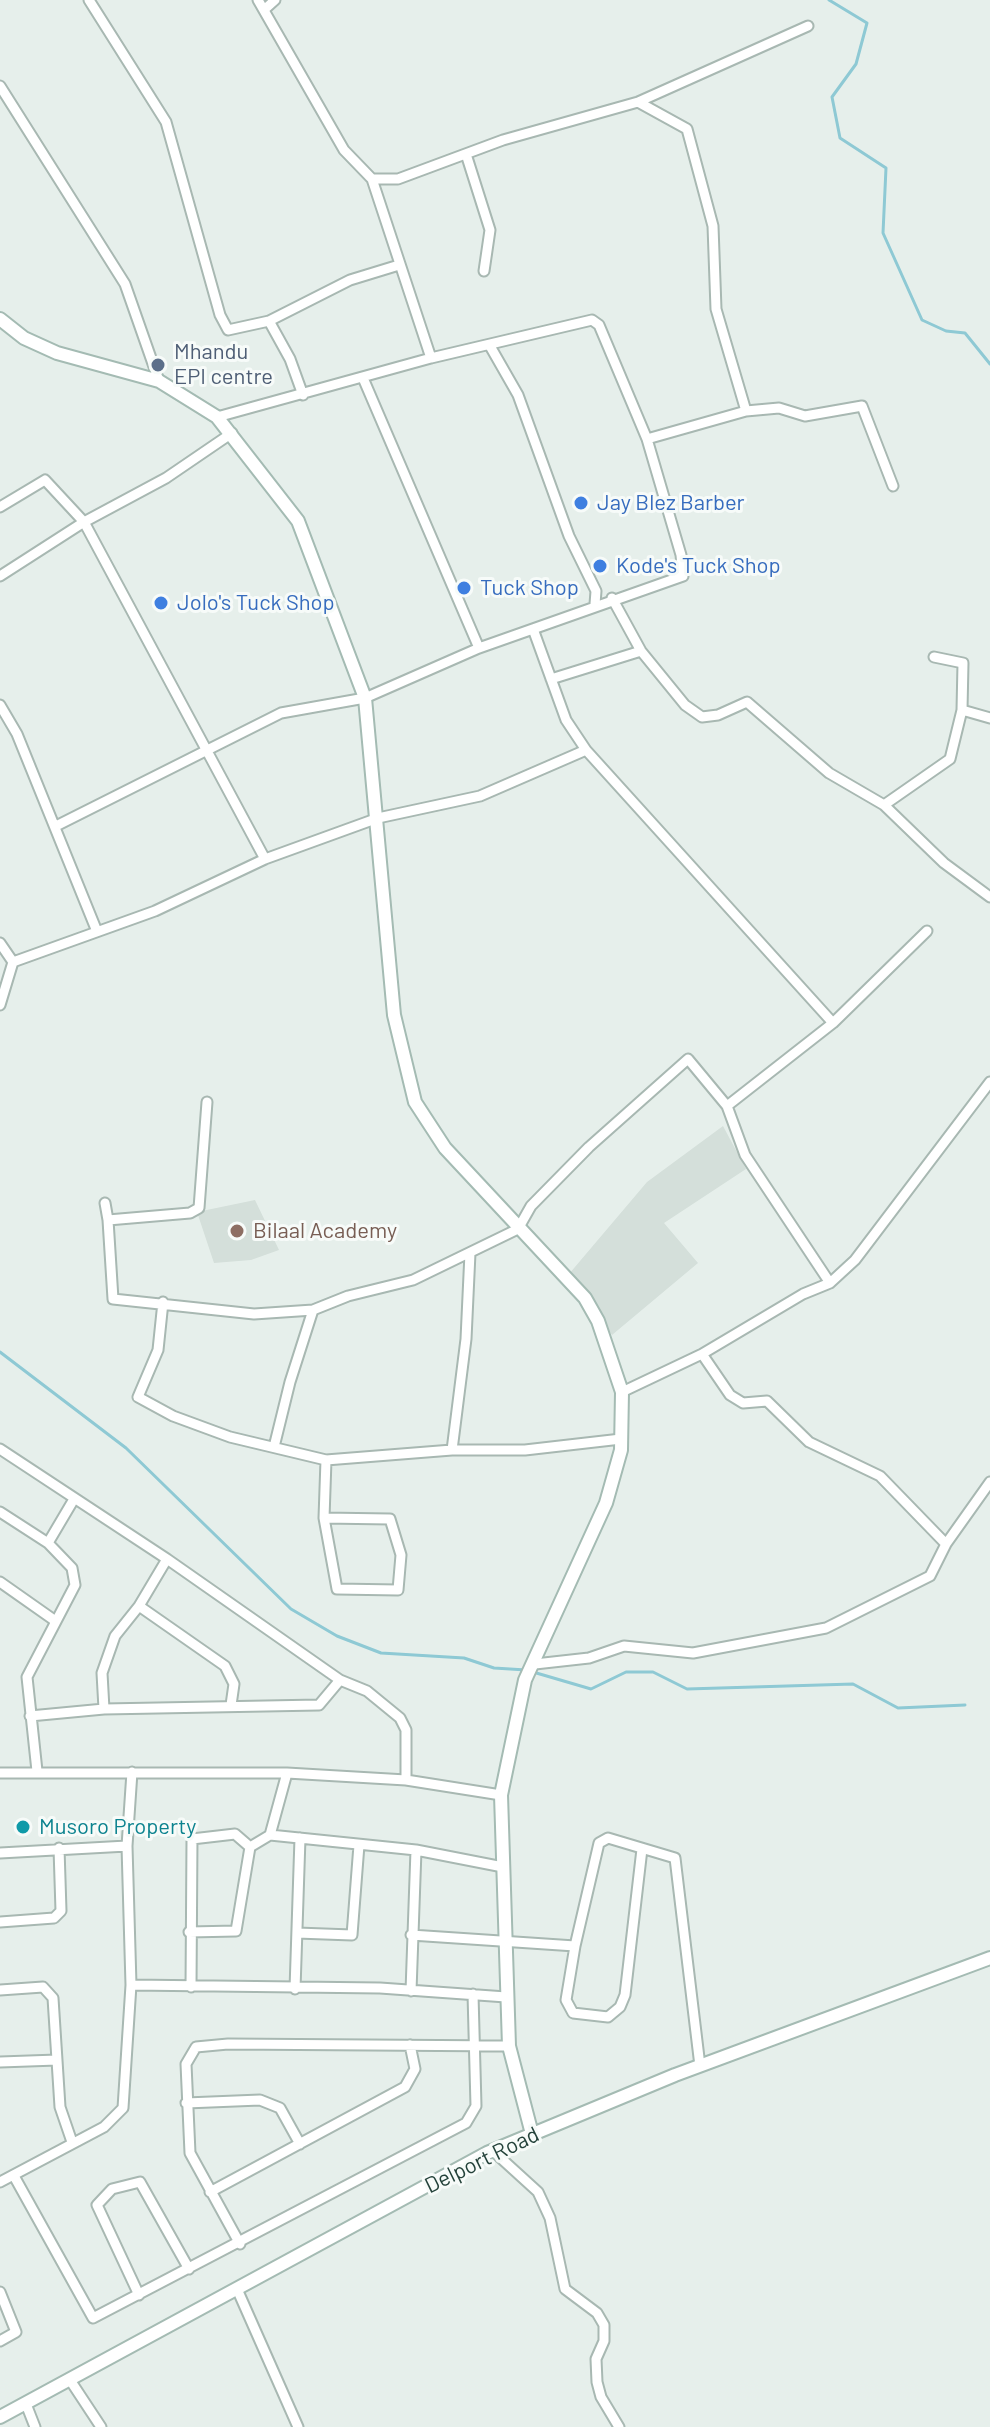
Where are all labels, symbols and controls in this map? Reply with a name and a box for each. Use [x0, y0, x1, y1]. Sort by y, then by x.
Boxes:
place label: Mhandu EPI centre [174, 339, 273, 390]
marker: Mhandu EPI centre [149, 356, 167, 374]
place label: Jay Blez Barber [597, 490, 745, 516]
marker: Jay Blez Barber [572, 494, 590, 512]
place label: Kode's Tuck Shop [616, 553, 781, 579]
marker: Kode's Tuck Shop [591, 557, 609, 575]
place label: Tuck Shop [480, 575, 579, 601]
marker: Tuck Shop [455, 579, 473, 597]
place label: Jolo's Tuck Shop [177, 590, 335, 616]
marker: Jolo's Tuck Shop [152, 594, 170, 612]
place label: Bilaal Academy [253, 1218, 397, 1244]
marker: Bilaal Academy [228, 1222, 246, 1240]
place label: Musoro Property [39, 1814, 196, 1840]
marker: Musoro Property [14, 1818, 32, 1836]
street label: Delport Road [421, 2121, 543, 2199]

